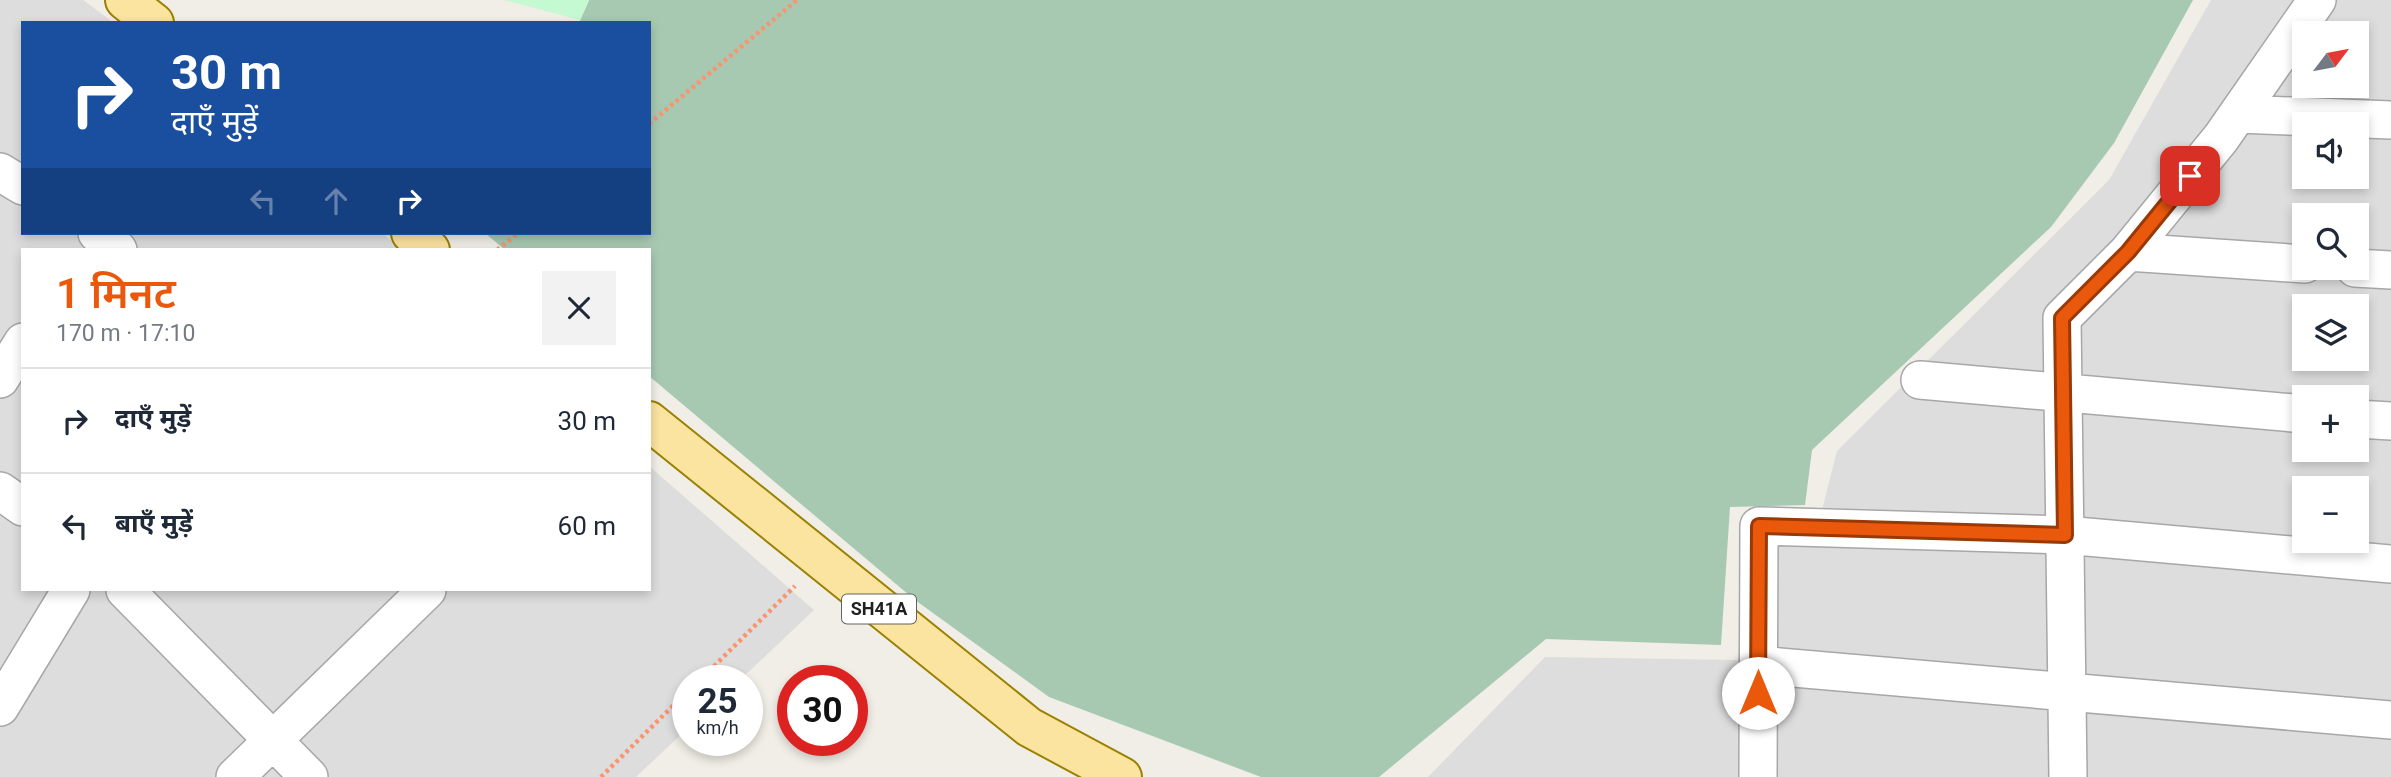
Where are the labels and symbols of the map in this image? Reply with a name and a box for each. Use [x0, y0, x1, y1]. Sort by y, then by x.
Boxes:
north arrow [2292, 21, 2370, 98]
pin [2160, 146, 2220, 206]
road number: SH41A [842, 594, 916, 624]
position arrow [1721, 656, 1795, 730]
speed limit sign: 30 [777, 665, 868, 756]

